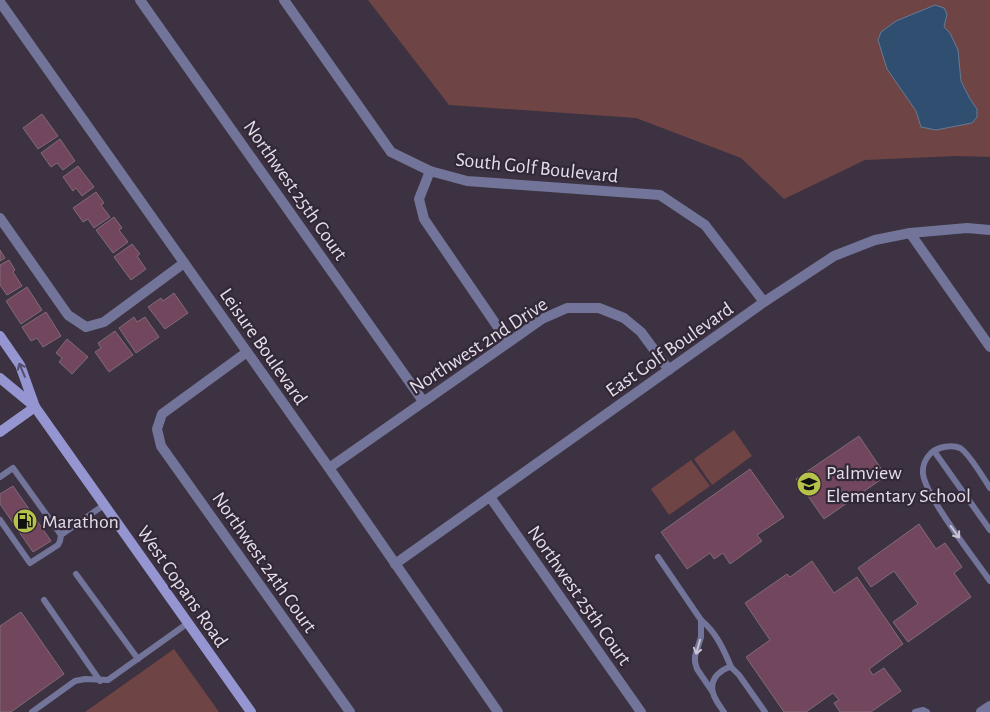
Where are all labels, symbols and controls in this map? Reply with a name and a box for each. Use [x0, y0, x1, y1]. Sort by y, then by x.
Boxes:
street label: Northwest 25th Court [240, 117, 351, 265]
street label: South Golf Boulevard [455, 150, 619, 186]
street label: Leisure Boulevard [216, 285, 311, 408]
street label: Northwest 2nd Drive [406, 294, 551, 398]
street label: East Golf Boulevard [602, 299, 737, 401]
one-way arrow [16, 363, 26, 378]
place label: Palmview Elementary School [826, 463, 971, 506]
school or university icon: Palmview Elementary School [796, 471, 822, 497]
street label: Northwest 24th Court [208, 489, 321, 637]
fuel station icon: Marathon [12, 508, 38, 534]
place label: Marathon [42, 512, 119, 532]
street label: West Copans Road [133, 522, 231, 651]
street label: Northwest 25th Court [524, 522, 635, 670]
one-way arrow [950, 525, 960, 539]
one-way arrow [692, 639, 702, 655]

